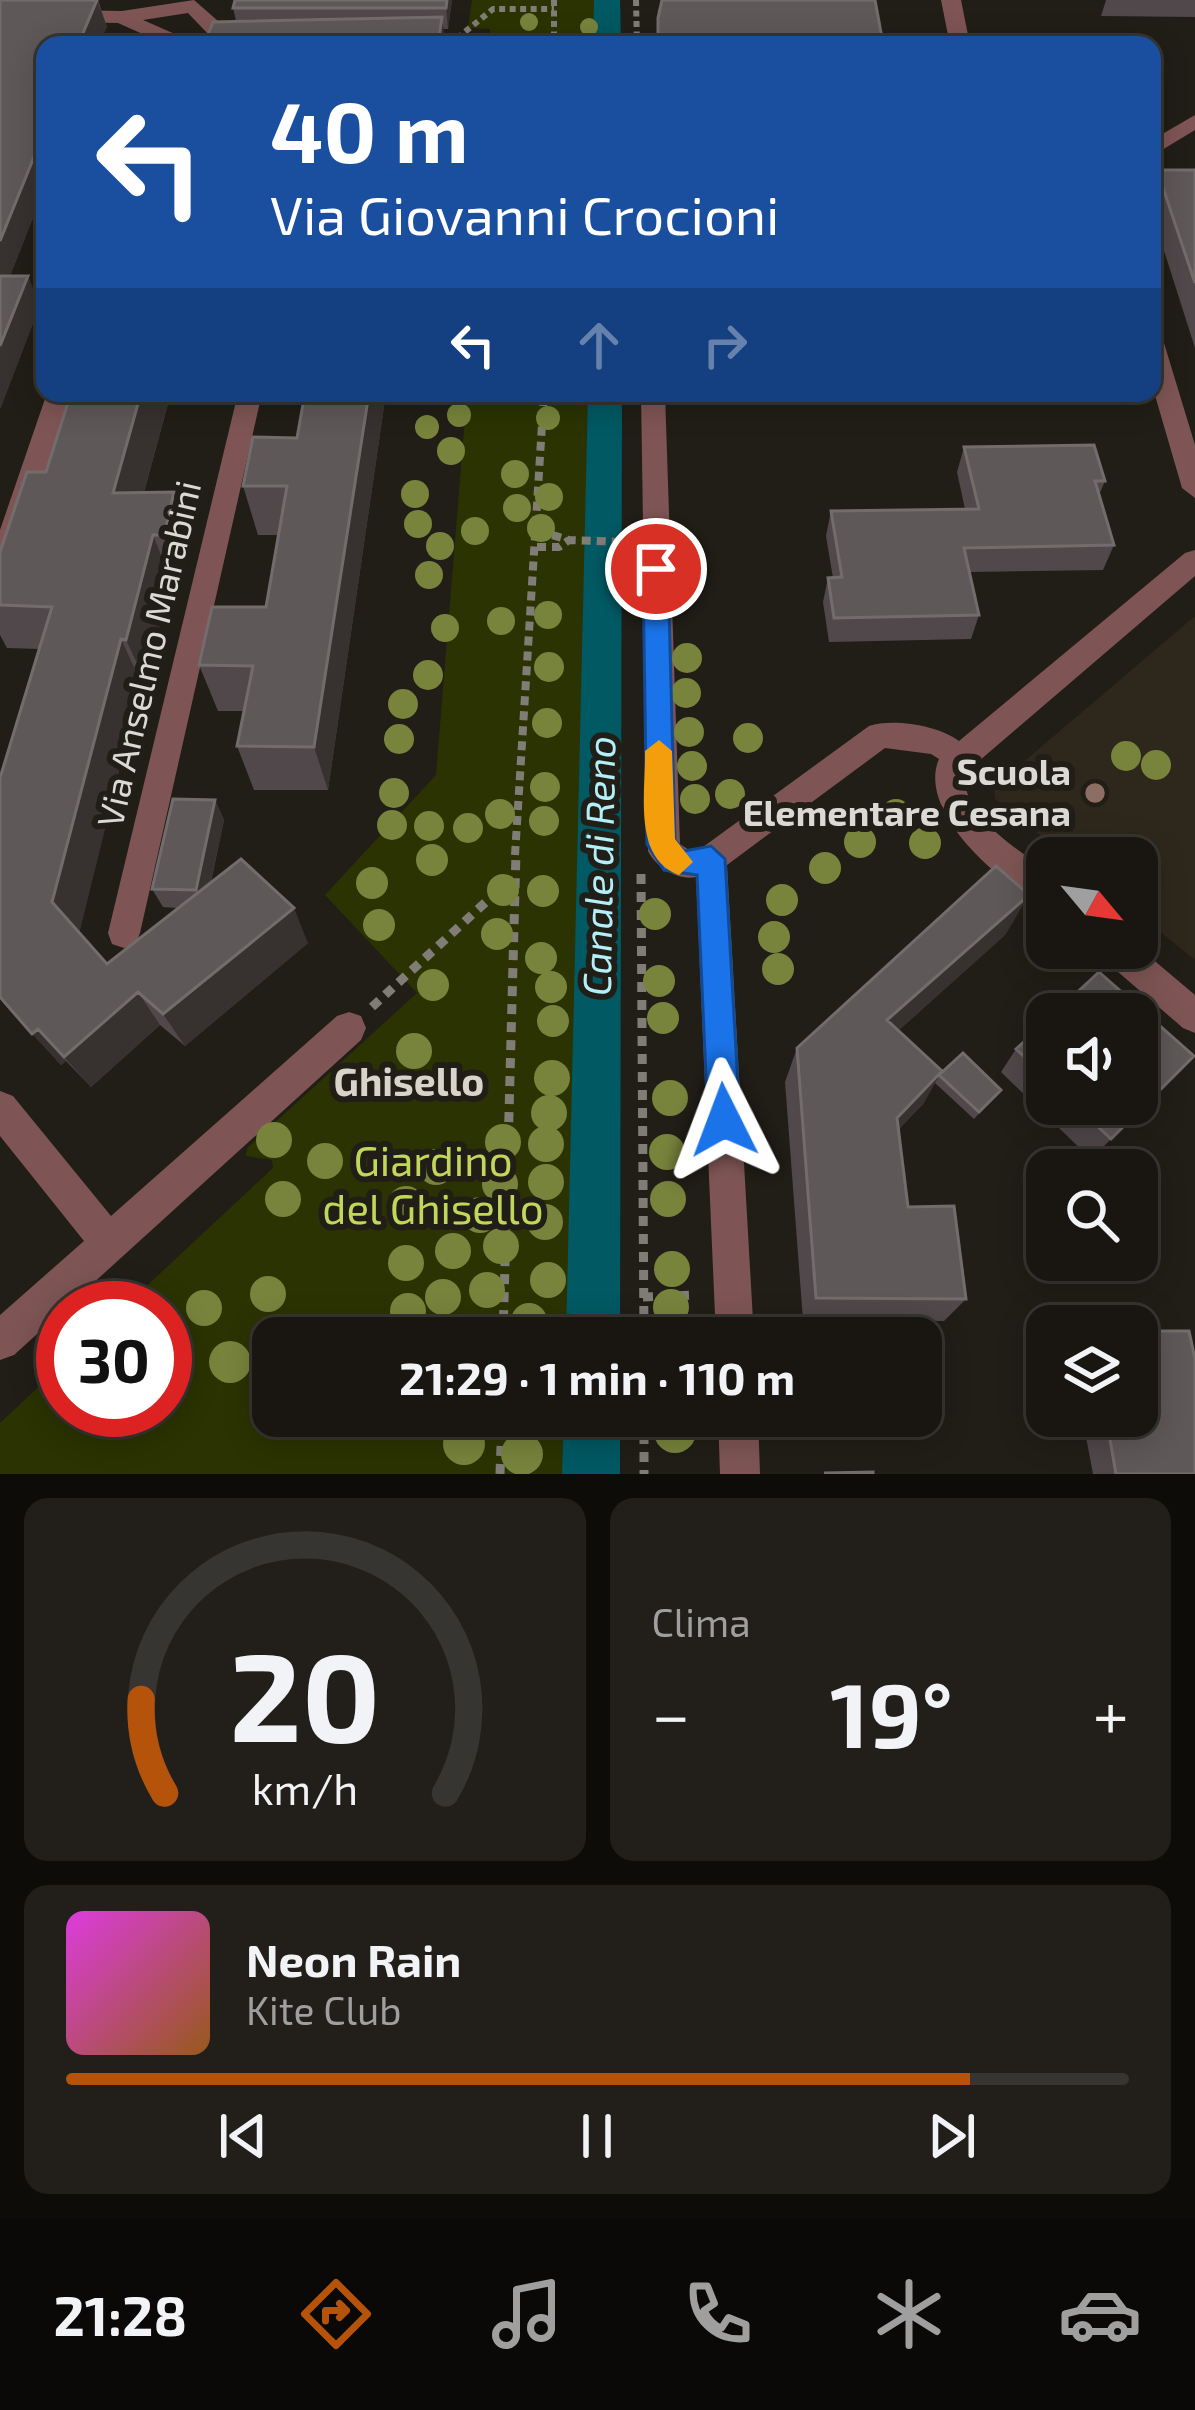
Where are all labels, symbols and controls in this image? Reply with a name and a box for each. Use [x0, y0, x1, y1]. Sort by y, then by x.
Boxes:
text: 40 m [270, 79, 469, 180]
icon: left [72, 84, 228, 240]
text: Via Giovanni Crocioni [270, 181, 779, 246]
icon: left [440, 312, 506, 378]
icon: ahead [566, 312, 632, 378]
icon: right [692, 312, 758, 378]
street label: Via Anselmo Marabini [87, 476, 208, 831]
pin [605, 518, 707, 620]
icon: arrive [623, 536, 689, 602]
water label: Canale di Reno [572, 735, 623, 996]
place label: Scuola Elementare Cesana [743, 749, 1071, 833]
marker: Scuola Elementare Cesana [1082, 780, 1108, 806]
north arrow [1026, 837, 1158, 969]
map controls [1026, 837, 1158, 1437]
button: sound [1026, 993, 1158, 1125]
district label: Ghisello [334, 1057, 484, 1104]
position arrow [661, 1057, 787, 1183]
park label: Giardino del Ghisello [322, 1134, 544, 1232]
button: search [1026, 1149, 1158, 1281]
speed limit sign: 30 [36, 1281, 192, 1437]
button: layers [1026, 1305, 1158, 1437]
text: 21:29 · 1 min · 110 m [399, 1350, 795, 1404]
text: Clima [652, 1598, 751, 1645]
text: 20 [229, 1617, 380, 1767]
text: 19° [830, 1658, 953, 1766]
text: − [652, 1673, 690, 1752]
text: + [1093, 1673, 1129, 1752]
text: km/h [251, 1761, 358, 1813]
text: Neon Rain [246, 1932, 461, 1986]
text: Kite Club [246, 1986, 402, 2033]
icon: previous [210, 2103, 276, 2169]
icon: pause [564, 2103, 630, 2169]
icon: next [919, 2103, 985, 2169]
icon: directions [294, 2272, 378, 2356]
icon: music [485, 2272, 569, 2356]
icon: phone [676, 2272, 760, 2356]
icon: climate [867, 2272, 951, 2356]
icon: car [1058, 2272, 1142, 2356]
text: 21:28 [53, 2282, 187, 2347]

